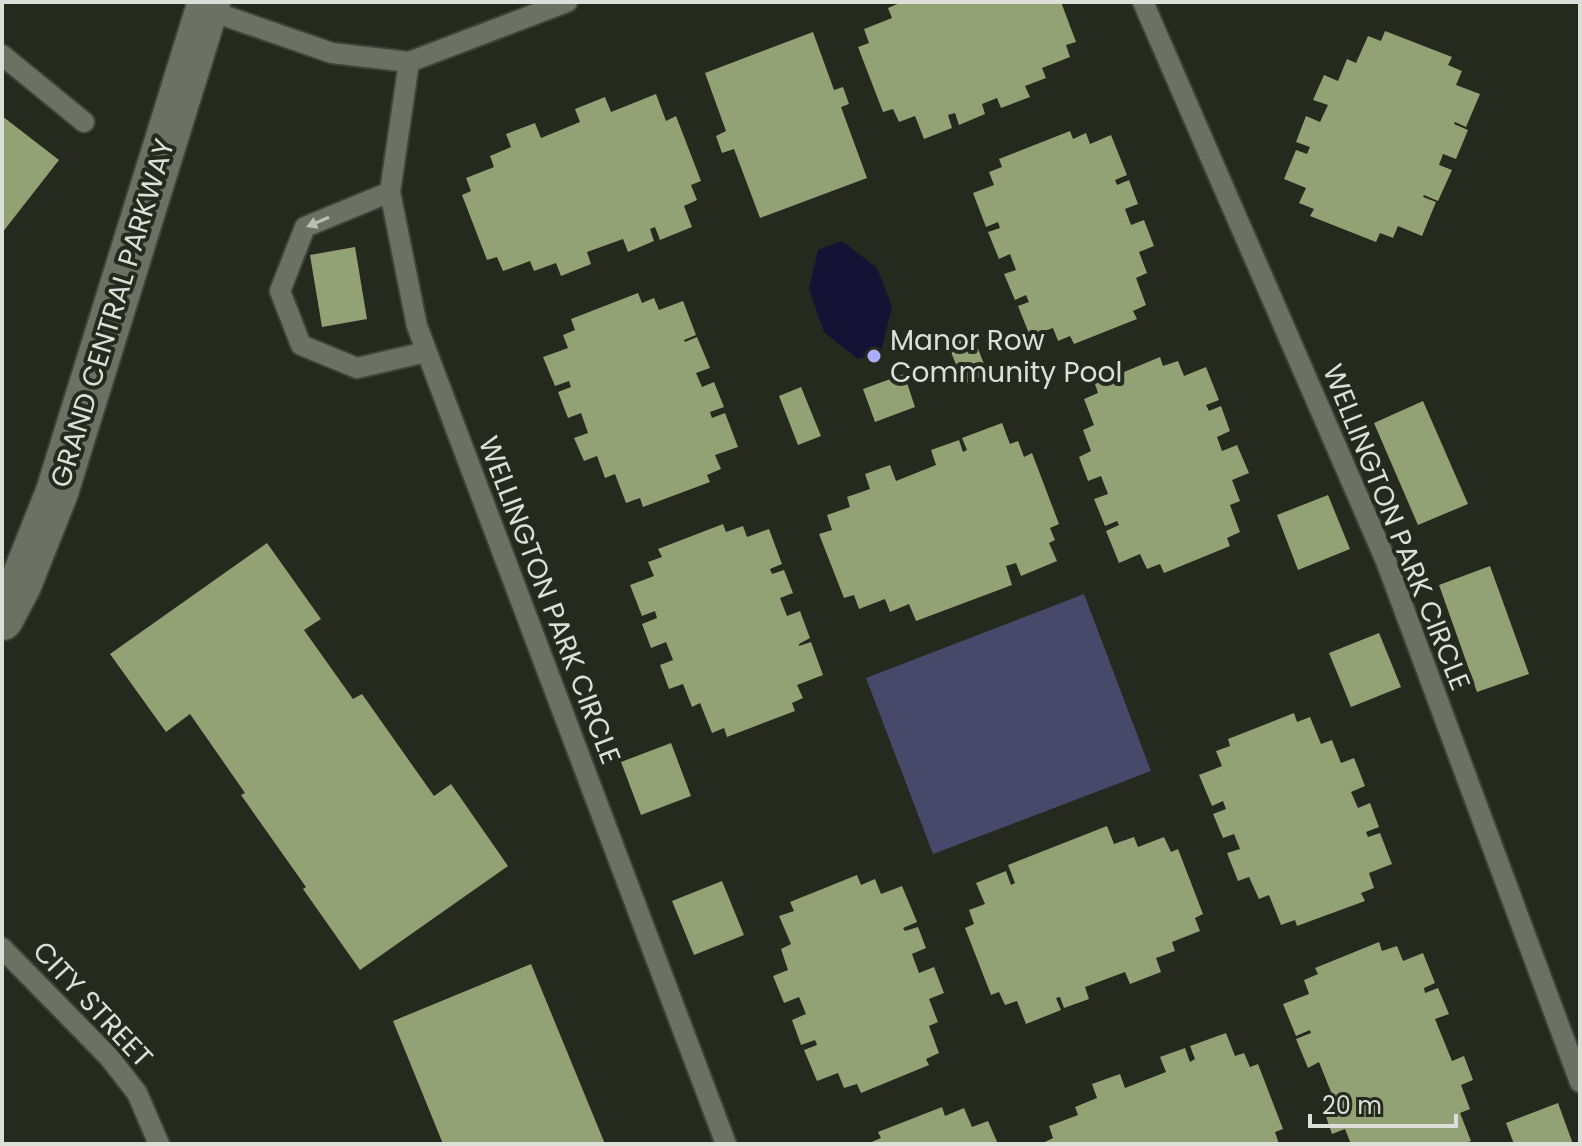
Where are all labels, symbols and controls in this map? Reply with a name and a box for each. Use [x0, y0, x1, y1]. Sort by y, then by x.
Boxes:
street label: GRAND CENTRAL PARKWAY [41, 134, 184, 492]
one-way arrow [306, 215, 329, 228]
place label: Manor Row Community Pool [890, 321, 1122, 392]
marker: Manor Row Community Pool [865, 347, 883, 365]
street label: WELLINGTON PARK CIRCLE [1313, 358, 1480, 696]
street label: WELLINGTON PARK CIRCLE [469, 431, 630, 770]
street label: CITY STREET [24, 933, 161, 1076]
scale bar [1310, 1078, 1456, 1128]
text: 20 m [1322, 1089, 1382, 1122]

